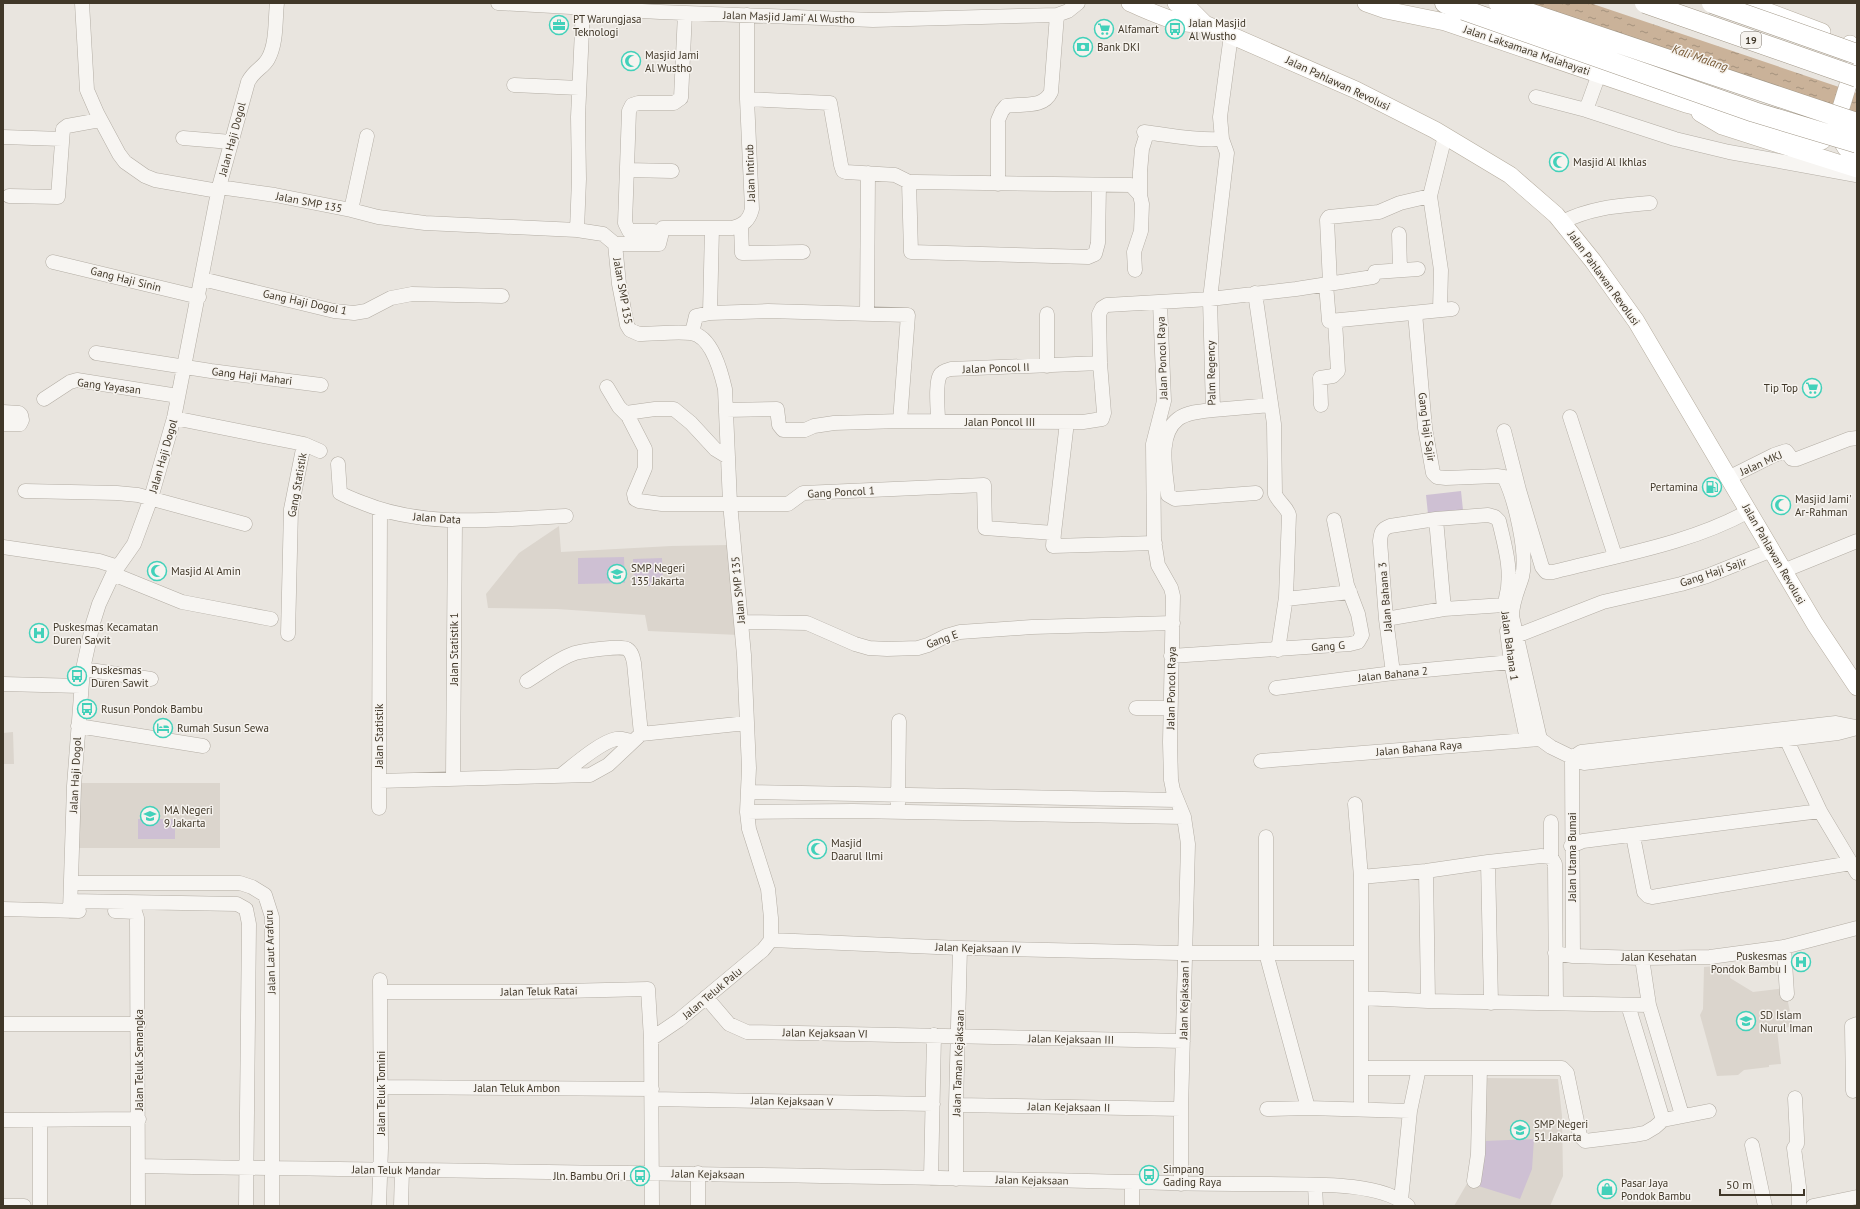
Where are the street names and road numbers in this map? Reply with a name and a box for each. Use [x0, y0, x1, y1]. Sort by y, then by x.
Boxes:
street label: Jalan Masjid Jami' Al Wustho [722, 8, 855, 26]
street label: Jalan Laksamana Malahayati [1461, 21, 1592, 78]
road number: 19 [1741, 32, 1761, 48]
street label: Jalan Pahlawan Revolusi [1283, 52, 1393, 113]
street label: Jalan Haji Dogol [215, 100, 249, 179]
street label: Jalan Intirub [742, 144, 758, 203]
street label: Jalan SMP 135 [274, 189, 343, 215]
street label: Jalan Pahlawan Revolusi [1564, 227, 1643, 328]
street label: Jalan SMP 135 [610, 256, 636, 325]
street label: Gang Haji Sinin [89, 263, 163, 295]
street label: Gang Haji Dogol 1 [262, 286, 348, 318]
street label: Jalan Poncol Raya [1154, 316, 1170, 401]
street label: Palm Regency [1203, 339, 1219, 406]
street label: Jalan Poncol II [961, 360, 1030, 376]
street label: Gang Haji Mahari [211, 364, 293, 388]
street label: Gang Yayasan [76, 375, 142, 397]
street label: Gang Haji Sajir [1415, 392, 1439, 463]
street label: Jalan Poncol III [964, 415, 1035, 429]
street label: Jalan Haji Dogol [146, 417, 180, 495]
street label: Jalan MKJ [1737, 447, 1784, 479]
street label: Gang Statistik [284, 451, 310, 518]
street label: Gang Poncol 1 [807, 483, 875, 501]
street label: Jalan Pahlawan Revolusi [1739, 500, 1809, 607]
street label: Jalan Data [412, 509, 461, 527]
street label: Gang Haji Sajir [1678, 554, 1748, 590]
street label: Jalan SMP 135 [728, 556, 748, 625]
street label: Jalan Bahana 3 [1375, 561, 1395, 633]
street label: Jalan Bahana 1 [1498, 609, 1522, 682]
street label: Jalan Statistik 1 [447, 612, 461, 687]
street label: Gang E [924, 627, 960, 651]
street label: Gang G [1311, 638, 1346, 654]
street label: Jalan Poncol Raya [1163, 646, 1179, 731]
street label: Jalan Bahana 2 [1356, 663, 1429, 685]
street label: Jalan Statistik [372, 703, 386, 769]
street label: Jalan Haji Dogol [66, 736, 84, 814]
street label: Jalan Bahana Raya [1374, 737, 1463, 759]
street label: Jalan Utama Bumai [1565, 812, 1579, 903]
street label: Jalan Laut Arafuru [262, 910, 278, 995]
street label: Jalan Kejaksaan IV [934, 939, 1022, 957]
street label: Jalan Kesehatan [1621, 950, 1696, 964]
street label: Jalan Kejaksaan I [1176, 960, 1192, 1041]
street label: Jalan Teluk Palu [679, 964, 745, 1023]
street label: Jalan Teluk Ratai [499, 983, 578, 999]
street label: Jalan Teluk Semangka [132, 1009, 146, 1112]
street label: Jalan Taman Kejaksaan [949, 1009, 967, 1118]
street label: Jalan Kejaksaan VI [781, 1025, 868, 1041]
street label: Jalan Kejaksaan III [1027, 1031, 1114, 1047]
street label: Jalan Teluk Tomini [374, 1051, 388, 1136]
street label: Jalan Teluk Ambon [473, 1081, 560, 1095]
street label: Jalan Kejaksaan V [750, 1093, 834, 1109]
street label: Jalan Kejaksaan II [1027, 1099, 1110, 1115]
street label: Jalan Teluk Mandar [351, 1162, 441, 1178]
street label: Jalan Kejaksaan [670, 1166, 745, 1182]
street label: Jalan Kejaksaan [994, 1172, 1069, 1188]

